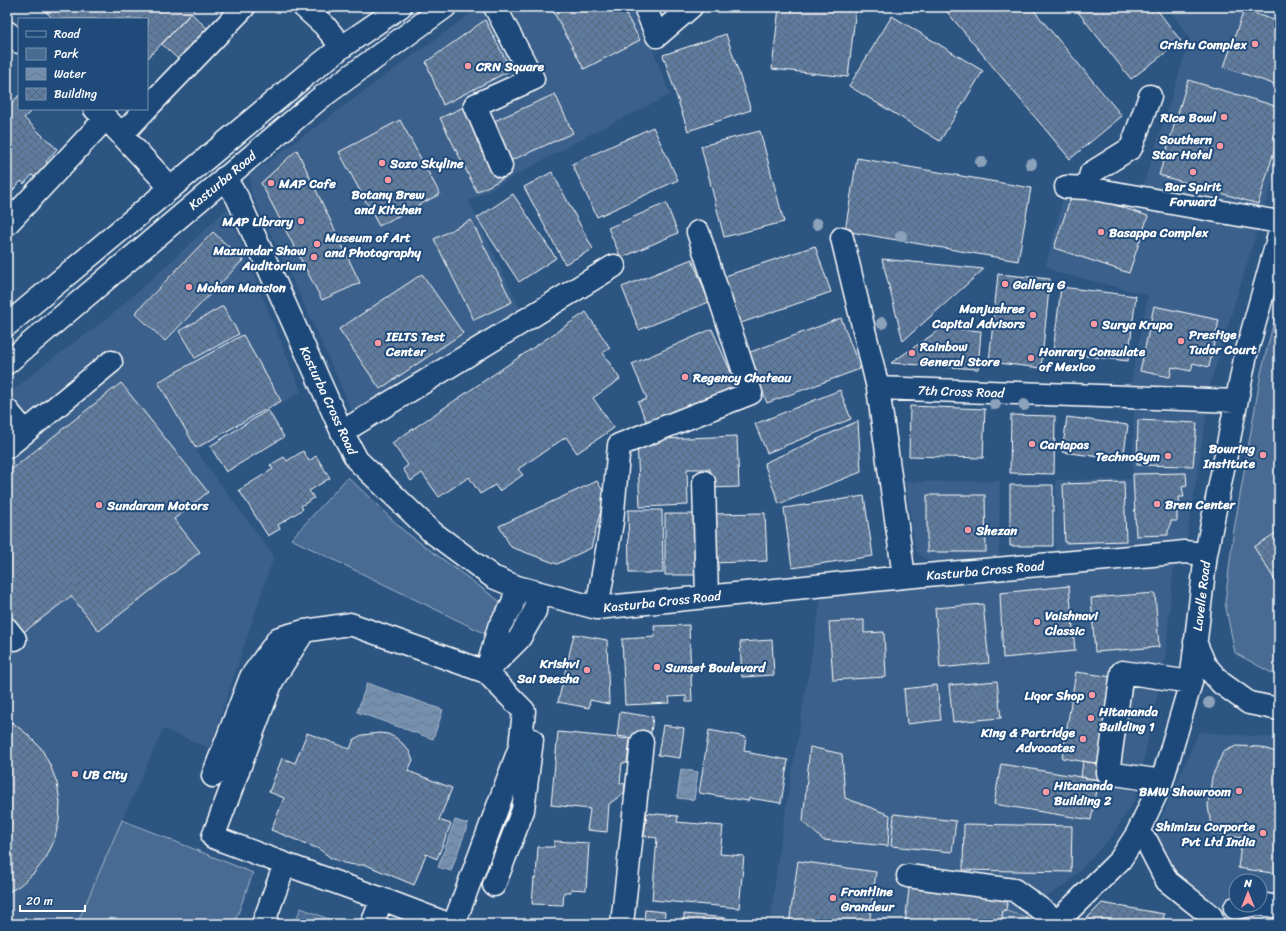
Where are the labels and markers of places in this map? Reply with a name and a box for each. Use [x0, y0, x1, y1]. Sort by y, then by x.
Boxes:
place label: Cristu Complex [1159, 33, 1247, 56]
marker: Cristu Complex [1250, 39, 1260, 49]
place label: CRN Square [475, 55, 545, 78]
marker: CRN Square [463, 61, 473, 71]
place label: Rice Bowl [1160, 106, 1217, 129]
marker: Rice Bowl [1219, 112, 1229, 122]
place label: Southern Star Hotel [1151, 128, 1213, 166]
marker: Southern Star Hotel [1215, 141, 1225, 151]
place label: Sozo Skyline [389, 152, 464, 175]
marker: Sozo Skyline [377, 158, 387, 168]
marker: Bar Spirit Forward [1188, 167, 1198, 177]
place label: MAP Cafe [278, 172, 336, 195]
marker: Botany Brew and Kitchen [383, 175, 393, 185]
place label: Bar Spirit Forward [1165, 175, 1222, 213]
marker: MAP Cafe [266, 178, 276, 188]
place label: Botany Brew and Kitchen [352, 183, 425, 221]
place label: MAP Library [221, 210, 294, 233]
marker: MAP Library [296, 216, 306, 226]
place label: Basappa Complex [1109, 221, 1209, 244]
place label: Museum of Art and Photography [324, 226, 421, 264]
marker: Basappa Complex [1096, 227, 1106, 237]
place label: Mazumdar Shaw Auditorium [212, 239, 307, 277]
marker: Museum of Art and Photography [312, 239, 322, 249]
marker: Mazumdar Shaw Auditorium [309, 252, 319, 262]
place label: Gallery G [1012, 273, 1066, 296]
place label: Mohan Mansion [196, 276, 287, 299]
marker: Gallery G [1000, 279, 1010, 289]
marker: Mohan Mansion [184, 282, 194, 292]
place label: Manjushree Capital Advisors [931, 297, 1026, 335]
marker: Manjushree Capital Advisors [1028, 310, 1038, 320]
place label: Surya Krupa [1101, 313, 1173, 336]
marker: Surya Krupa [1089, 319, 1099, 329]
place label: Prestige Tudor Court [1189, 323, 1257, 361]
place label: IELTS Test Center [385, 325, 446, 363]
place label: Rainbow General Store [919, 335, 1000, 373]
marker: Prestige Tudor Court [1176, 336, 1186, 346]
marker: IELTS Test Center [373, 338, 383, 348]
place label: Honrary Consulate of Mexico [1038, 340, 1146, 378]
marker: Rainbow General Store [907, 348, 917, 358]
marker: Honrary Consulate of Mexico [1026, 353, 1036, 363]
place label: Regency Chateau [692, 366, 792, 389]
marker: Regency Chateau [680, 372, 690, 382]
place label: Cariapas [1039, 433, 1089, 456]
place label: Bowring Institute [1202, 437, 1256, 475]
marker: Cariapas [1027, 439, 1037, 449]
place label: TechnoGym [1095, 445, 1160, 468]
marker: Bowring Institute [1258, 450, 1268, 460]
marker: TechnoGym [1163, 451, 1173, 461]
place label: Bren Center [1165, 493, 1236, 516]
place label: Sundaram Motors [106, 494, 210, 517]
marker: Bren Center [1152, 499, 1162, 509]
marker: Sundaram Motors [94, 500, 104, 510]
place label: Shezan [975, 519, 1018, 542]
marker: Shezan [963, 525, 973, 535]
place label: Vaishnavi Classic [1044, 604, 1099, 642]
marker: Vaishnavi Classic [1032, 617, 1042, 627]
place label: Krishvi Sai Deesha [516, 652, 580, 690]
place label: Sunset Boulevard [664, 656, 766, 679]
marker: Sunset Boulevard [652, 662, 662, 672]
marker: Krishvi Sai Deesha [582, 665, 592, 675]
place label: Liqor Shop [1024, 684, 1084, 707]
marker: Liqor Shop [1087, 690, 1097, 700]
place label: Hitananda Building 1 [1098, 700, 1158, 738]
marker: Hitananda Building 1 [1086, 713, 1096, 723]
place label: King & Partridge Advocates [980, 721, 1076, 759]
marker: King & Partridge Advocates [1078, 734, 1088, 744]
place label: UB City [83, 763, 129, 786]
marker: UB City [70, 769, 80, 779]
place label: Hitananda Building 2 [1053, 774, 1113, 812]
place label: BMW Showroom [1139, 780, 1231, 803]
marker: BMW Showroom [1234, 786, 1244, 796]
marker: Hitananda Building 2 [1041, 787, 1051, 797]
place label: Shimizu Corporte Pvt Ltd India [1155, 815, 1256, 853]
marker: Shimizu Corporte Pvt Ltd India [1258, 828, 1268, 838]
place label: Frontline Grandeur [840, 880, 895, 918]
marker: Frontline Grandeur [828, 893, 838, 903]

